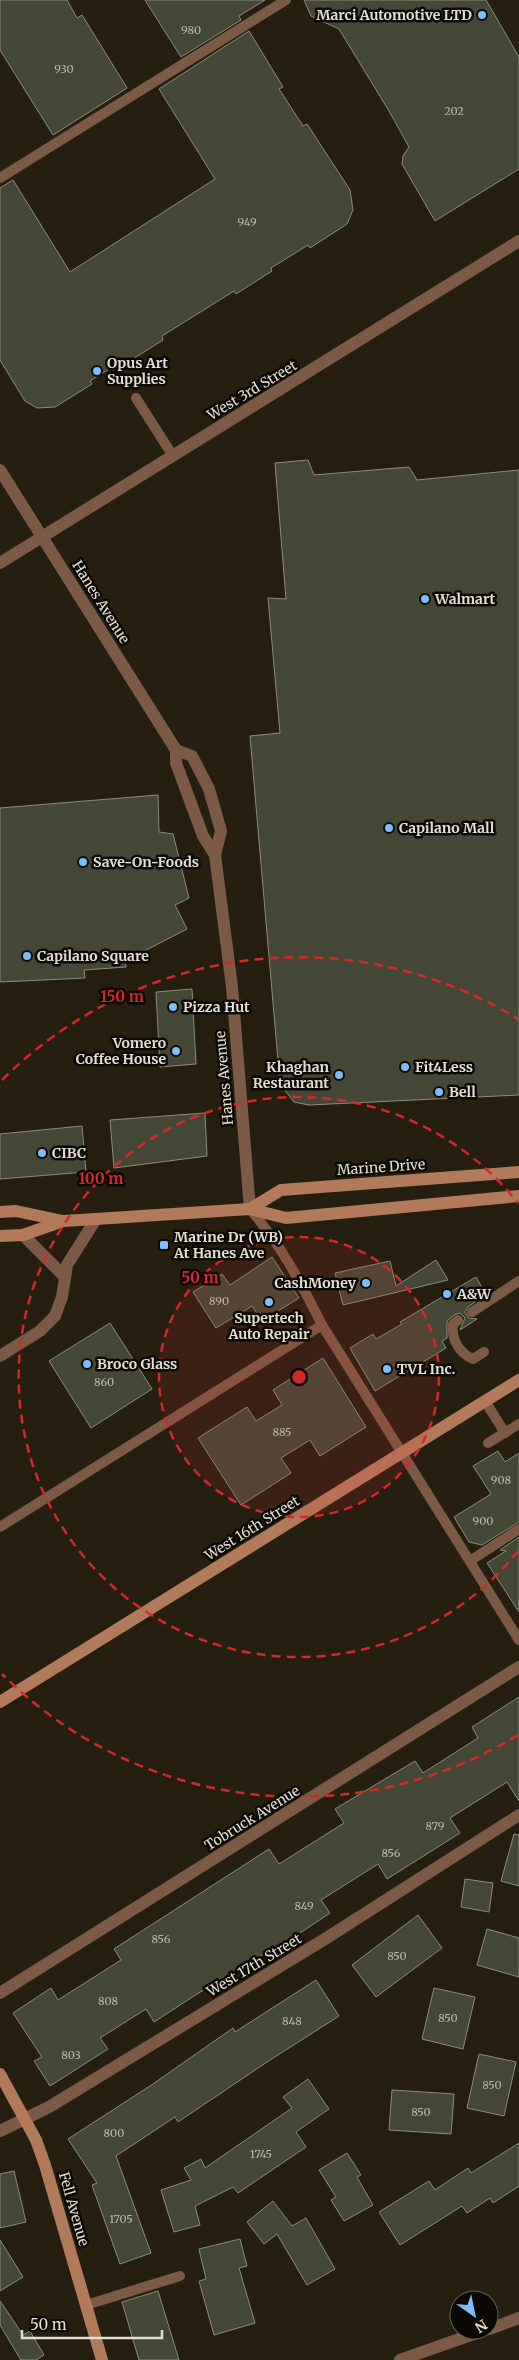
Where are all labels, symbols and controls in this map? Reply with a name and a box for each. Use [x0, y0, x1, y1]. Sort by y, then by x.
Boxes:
place label: Marci Automotive LTD [316, 6, 472, 24]
marker: Marci Automotive LTD [476, 9, 488, 21]
house number: 980 [181, 23, 201, 37]
house number: 930 [54, 62, 74, 76]
house number: 202 [444, 104, 464, 118]
house number: 949 [237, 215, 257, 229]
place label: Opus Art Supplies [107, 354, 168, 388]
street label: West 3rd Street [203, 356, 301, 424]
marker: Opus Art Supplies [91, 365, 103, 377]
street label: Hanes Avenue [68, 557, 134, 647]
place label: Walmart [434, 590, 495, 608]
marker: Walmart [419, 593, 431, 605]
place label: Capilano Mall [399, 819, 495, 837]
marker: Capilano Mall [383, 822, 395, 834]
place label: Save-On-Foods [93, 853, 199, 871]
marker: Save-On-Foods [77, 856, 89, 868]
place label: Capilano Square [37, 947, 149, 965]
marker: Capilano Square [21, 950, 33, 962]
text: 150 m [100, 987, 144, 1006]
place label: Pizza Hut [183, 998, 250, 1016]
marker: Pizza Hut [167, 1001, 179, 1013]
street label: Hanes Avenue [211, 1030, 237, 1126]
place label: Vomero Coffee House [76, 1034, 166, 1068]
marker: Vomero Coffee House [170, 1045, 182, 1057]
place label: Khaghan Restaurant [253, 1058, 329, 1092]
place label: Fit4Less [415, 1058, 473, 1076]
marker: Fit4Less [399, 1061, 411, 1073]
marker: Khaghan Restaurant [333, 1069, 345, 1081]
place label: Bell [449, 1083, 476, 1101]
marker: Bell [433, 1086, 445, 1098]
place label: CIBC [52, 1144, 86, 1162]
marker: CIBC [36, 1147, 48, 1159]
street label: Marine Drive [336, 1155, 426, 1179]
text: 100 m [79, 1169, 123, 1188]
place label: Marine Dr (WB) At Hanes Ave [173, 1228, 283, 1262]
marker: Marine Dr (WB) At Hanes Ave [158, 1239, 170, 1251]
text: 50 m [181, 1268, 219, 1287]
place label: CashMoney [274, 1274, 357, 1292]
marker: CashMoney [360, 1277, 372, 1289]
place label: A&W [456, 1285, 492, 1303]
marker: A&W [441, 1288, 453, 1300]
house number: 890 [209, 1294, 229, 1308]
marker: Supertech Auto Repair [263, 1296, 275, 1308]
place label: Supertech Auto Repair [227, 1309, 310, 1343]
place label: Broco Glass [97, 1355, 177, 1373]
marker: Broco Glass [81, 1358, 93, 1370]
place label: TVL Inc. [397, 1360, 455, 1378]
marker: TVL Inc. [381, 1363, 393, 1375]
centre of rings [290, 1368, 308, 1386]
house number: 860 [94, 1375, 114, 1389]
house number: 885 [272, 1425, 292, 1439]
house number: 908 [491, 1473, 512, 1487]
street label: West 16th Street [200, 1491, 303, 1565]
house number: 900 [473, 1514, 493, 1528]
street label: Tobruck Avenue [201, 1781, 303, 1855]
house number: 879 [425, 1819, 445, 1833]
house number: 856 [382, 1846, 401, 1860]
house number: 849 [294, 1899, 314, 1913]
street label: West 17th Street [202, 1929, 305, 2001]
house number: 856 [152, 1932, 171, 1946]
house number: 850 [387, 1949, 407, 1963]
house number: 808 [98, 1994, 119, 2008]
house number: 850 [438, 2011, 458, 2025]
house number: 848 [282, 2014, 302, 2028]
house number: 803 [61, 2048, 81, 2062]
house number: 850 [482, 2078, 502, 2092]
house number: 850 [411, 2105, 431, 2119]
house number: 800 [104, 2126, 124, 2140]
house number: 1745 [250, 2147, 272, 2161]
street label: Fell Avenue [55, 2170, 93, 2248]
house number: 1705 [109, 2212, 133, 2226]
north arrow [449, 2290, 499, 2340]
scale bar [22, 2308, 162, 2340]
text: 50 m [30, 2315, 67, 2334]
text: N [472, 2315, 491, 2336]

